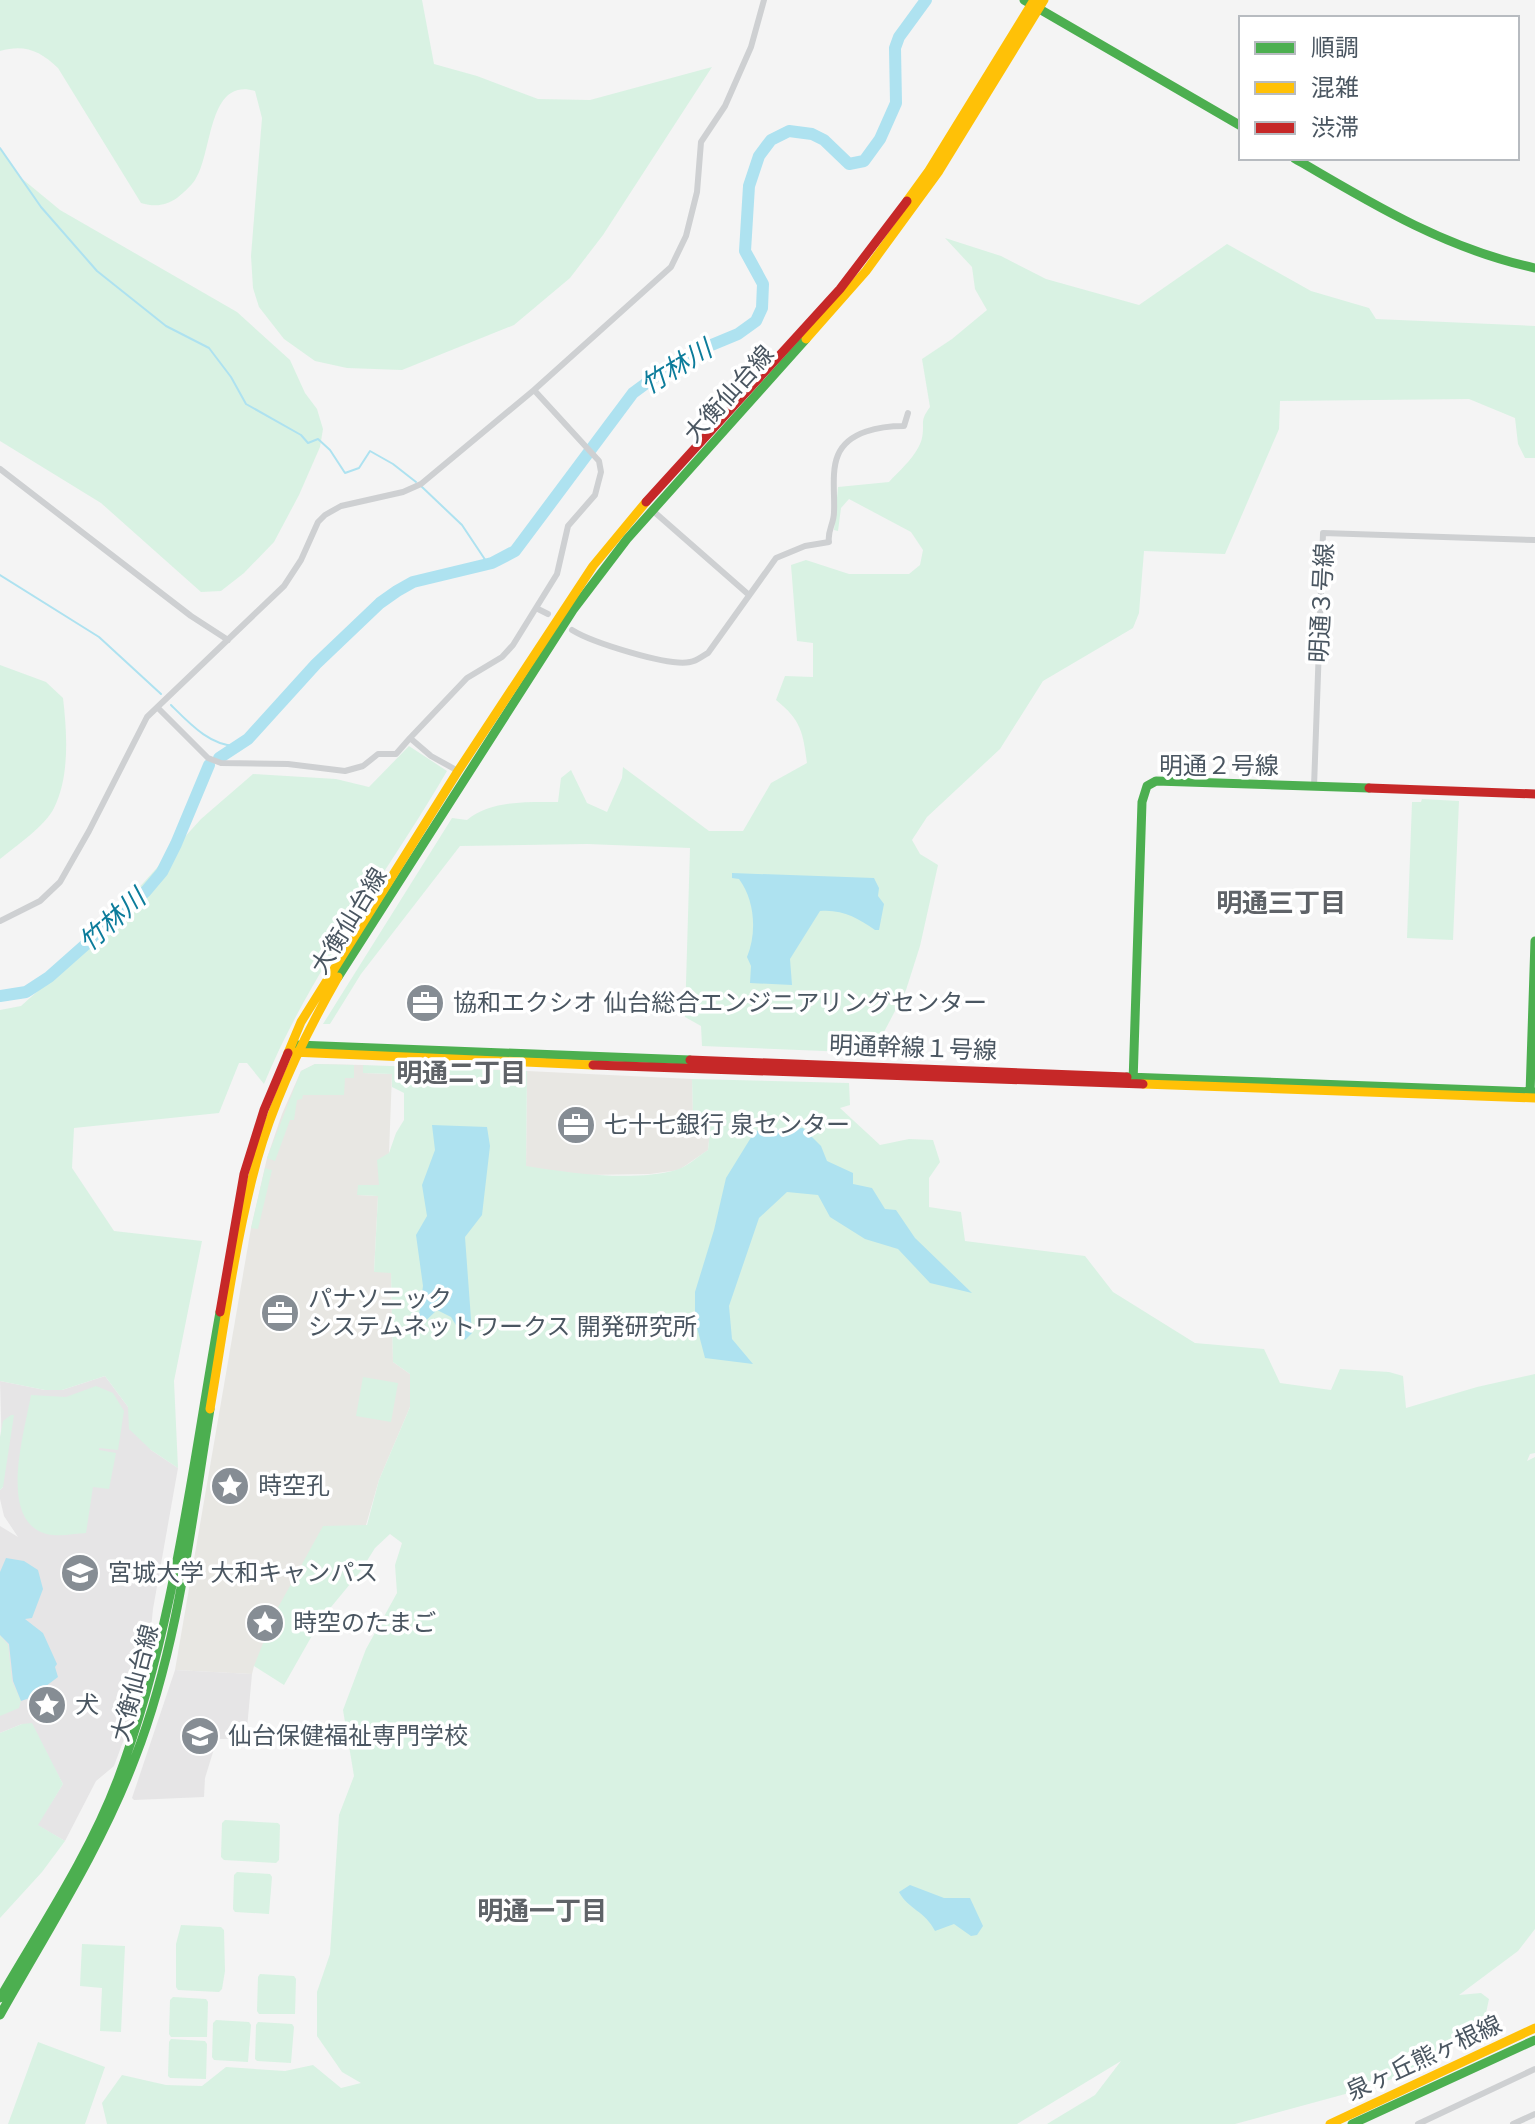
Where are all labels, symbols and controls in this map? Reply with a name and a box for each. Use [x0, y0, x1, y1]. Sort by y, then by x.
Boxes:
legend [1239, 16, 1519, 160]
text: 順調 [1311, 30, 1359, 63]
text: 混雑 [1311, 70, 1359, 103]
text: 渋滞 [1311, 110, 1359, 143]
water label: 竹林川 [633, 329, 721, 402]
street label: 大衡仙台線 [675, 337, 780, 449]
street label: 明通３号線 [1301, 542, 1340, 664]
street label: 明通２号線 [1159, 748, 1279, 781]
street label: 大衡仙台線 [302, 861, 394, 980]
water label: 竹林川 [70, 878, 155, 959]
district label: 明通三丁目 [1216, 884, 1346, 920]
office icon: 協和エクシオ 仙台総合エンジニアリングセンター [404, 982, 446, 1024]
place label: 協和エクシオ 仙台総合エンジニアリングセンター [453, 985, 987, 1018]
street label: 明通幹線１号線 [829, 1027, 998, 1066]
district label: 明通二丁目 [396, 1054, 526, 1090]
office icon: 七十七銀行 泉センター [555, 1104, 597, 1146]
place label: 七十七銀行 泉センター [604, 1107, 850, 1140]
place label: パナソニック システムネットワークス 開発研究所 [308, 1281, 697, 1342]
office icon: パナソニック システムネットワークス 開発研究所 [259, 1292, 301, 1334]
place icon: 時空孔 [209, 1465, 251, 1507]
place label: 時空孔 [258, 1468, 330, 1501]
school or university icon: 宮城大学 大和キャンパス [59, 1552, 101, 1594]
place label: 宮城大学 大和キャンパス [108, 1555, 378, 1588]
place icon: 時空のたまご [244, 1602, 286, 1644]
place label: 時空のたまご [293, 1605, 436, 1638]
street label: 大衡仙台線 [102, 1620, 165, 1745]
place icon: 犬 [26, 1684, 68, 1726]
place label: 犬 [75, 1687, 99, 1720]
school or university icon: 仙台保健福祉専門学校 [179, 1715, 221, 1757]
place label: 仙台保健福祉専門学校 [228, 1718, 468, 1751]
district label: 明通一丁目 [477, 1892, 607, 1928]
street label: 泉ヶ丘熊ヶ根線 [1340, 2006, 1506, 2107]

